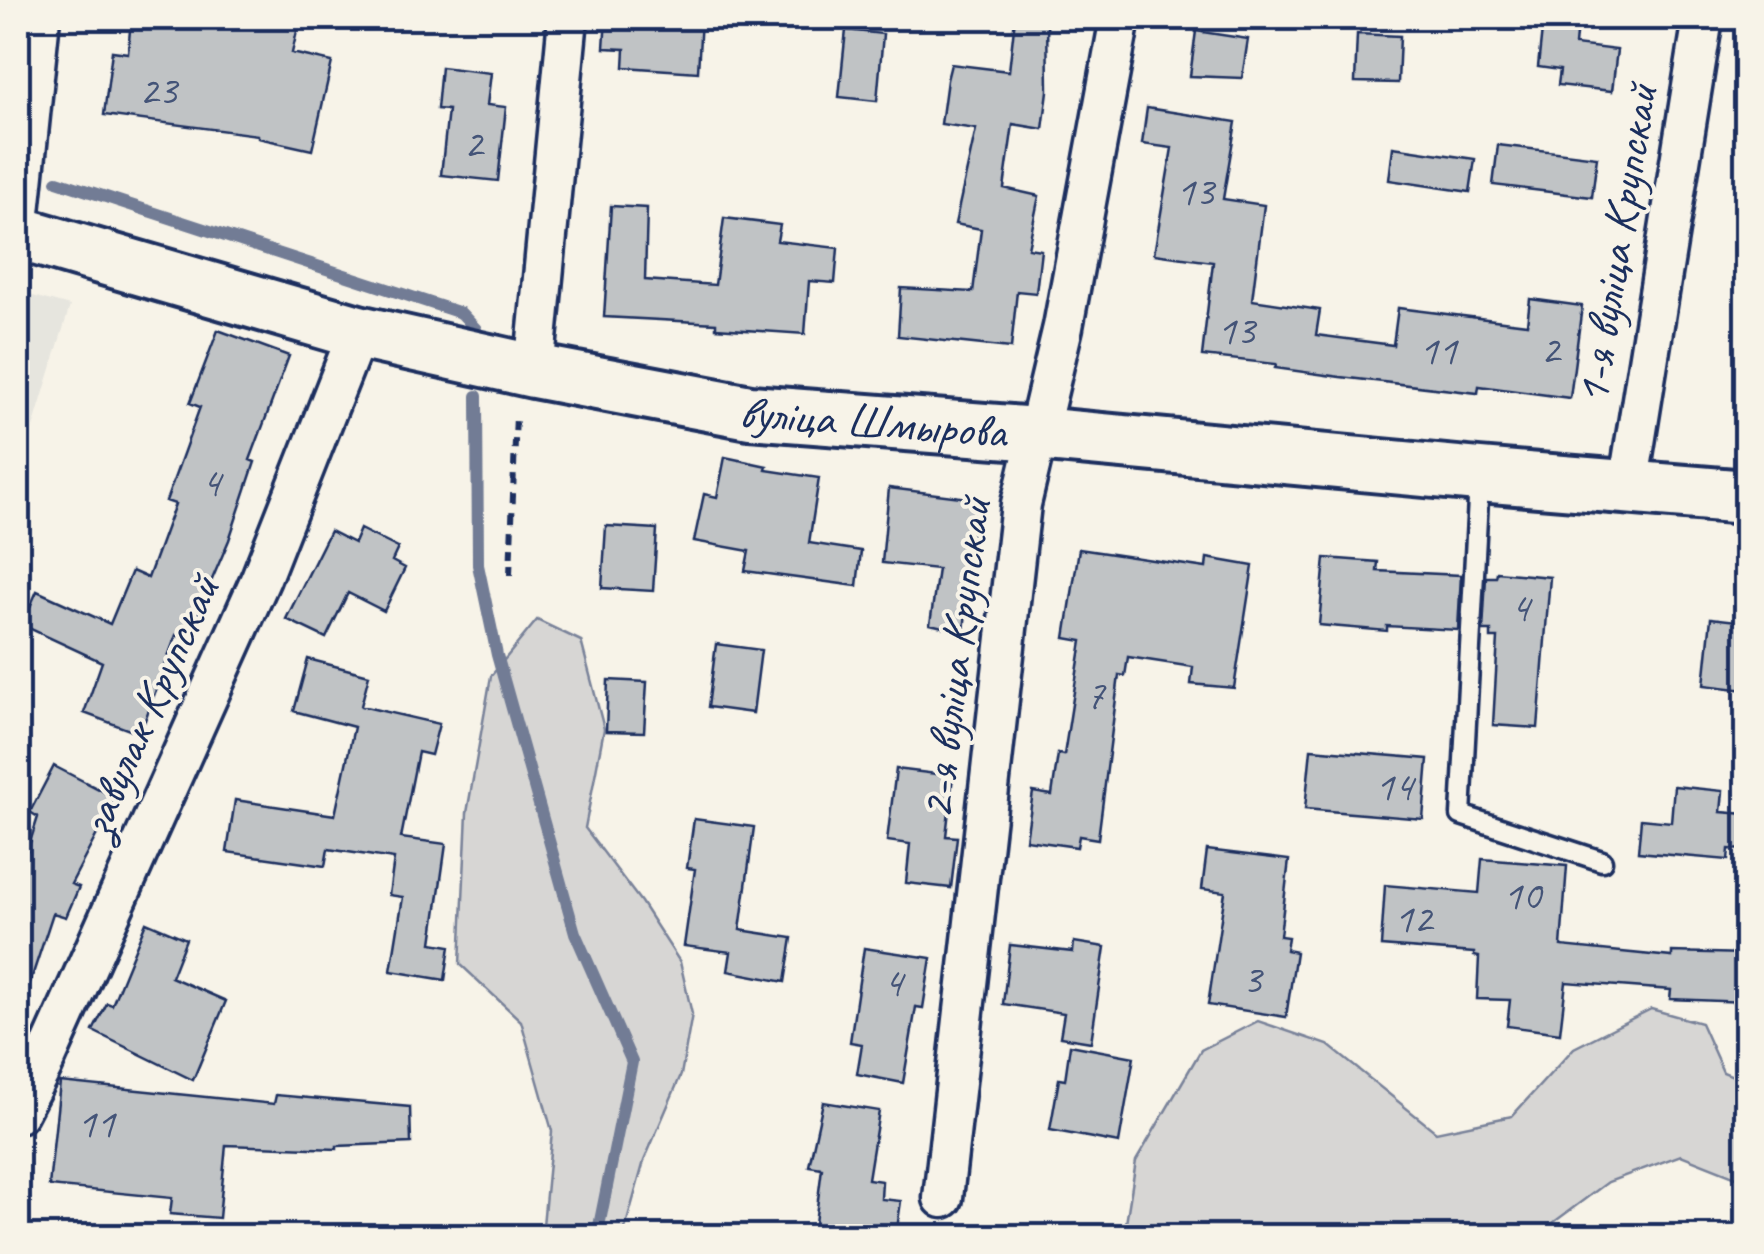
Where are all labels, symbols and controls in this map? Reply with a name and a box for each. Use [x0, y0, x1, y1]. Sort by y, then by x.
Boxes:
house number: 23 [139, 64, 180, 117]
street label: 1-я вуліца Крупскай [1561, 77, 1671, 408]
house number: 2 [464, 117, 486, 170]
house number: 13 [1176, 165, 1217, 218]
house number: 13 [1217, 304, 1258, 357]
house number: 2 [1541, 323, 1563, 376]
house number: 11 [1419, 324, 1459, 377]
street label: вуліца Шмырова [735, 381, 1011, 462]
house number: 4 [202, 456, 225, 509]
street label: 2-я вуліца Крупскай [906, 491, 1005, 822]
street label: завулак Крупскай [62, 563, 234, 850]
house number: 4 [1511, 581, 1534, 634]
house number: 7 [1086, 668, 1107, 721]
house number: 14 [1375, 760, 1417, 813]
house number: 10 [1503, 869, 1544, 922]
house number: 12 [1394, 892, 1435, 945]
house number: 3 [1243, 953, 1265, 1006]
house number: 4 [884, 956, 907, 1009]
house number: 11 [77, 1097, 117, 1150]

